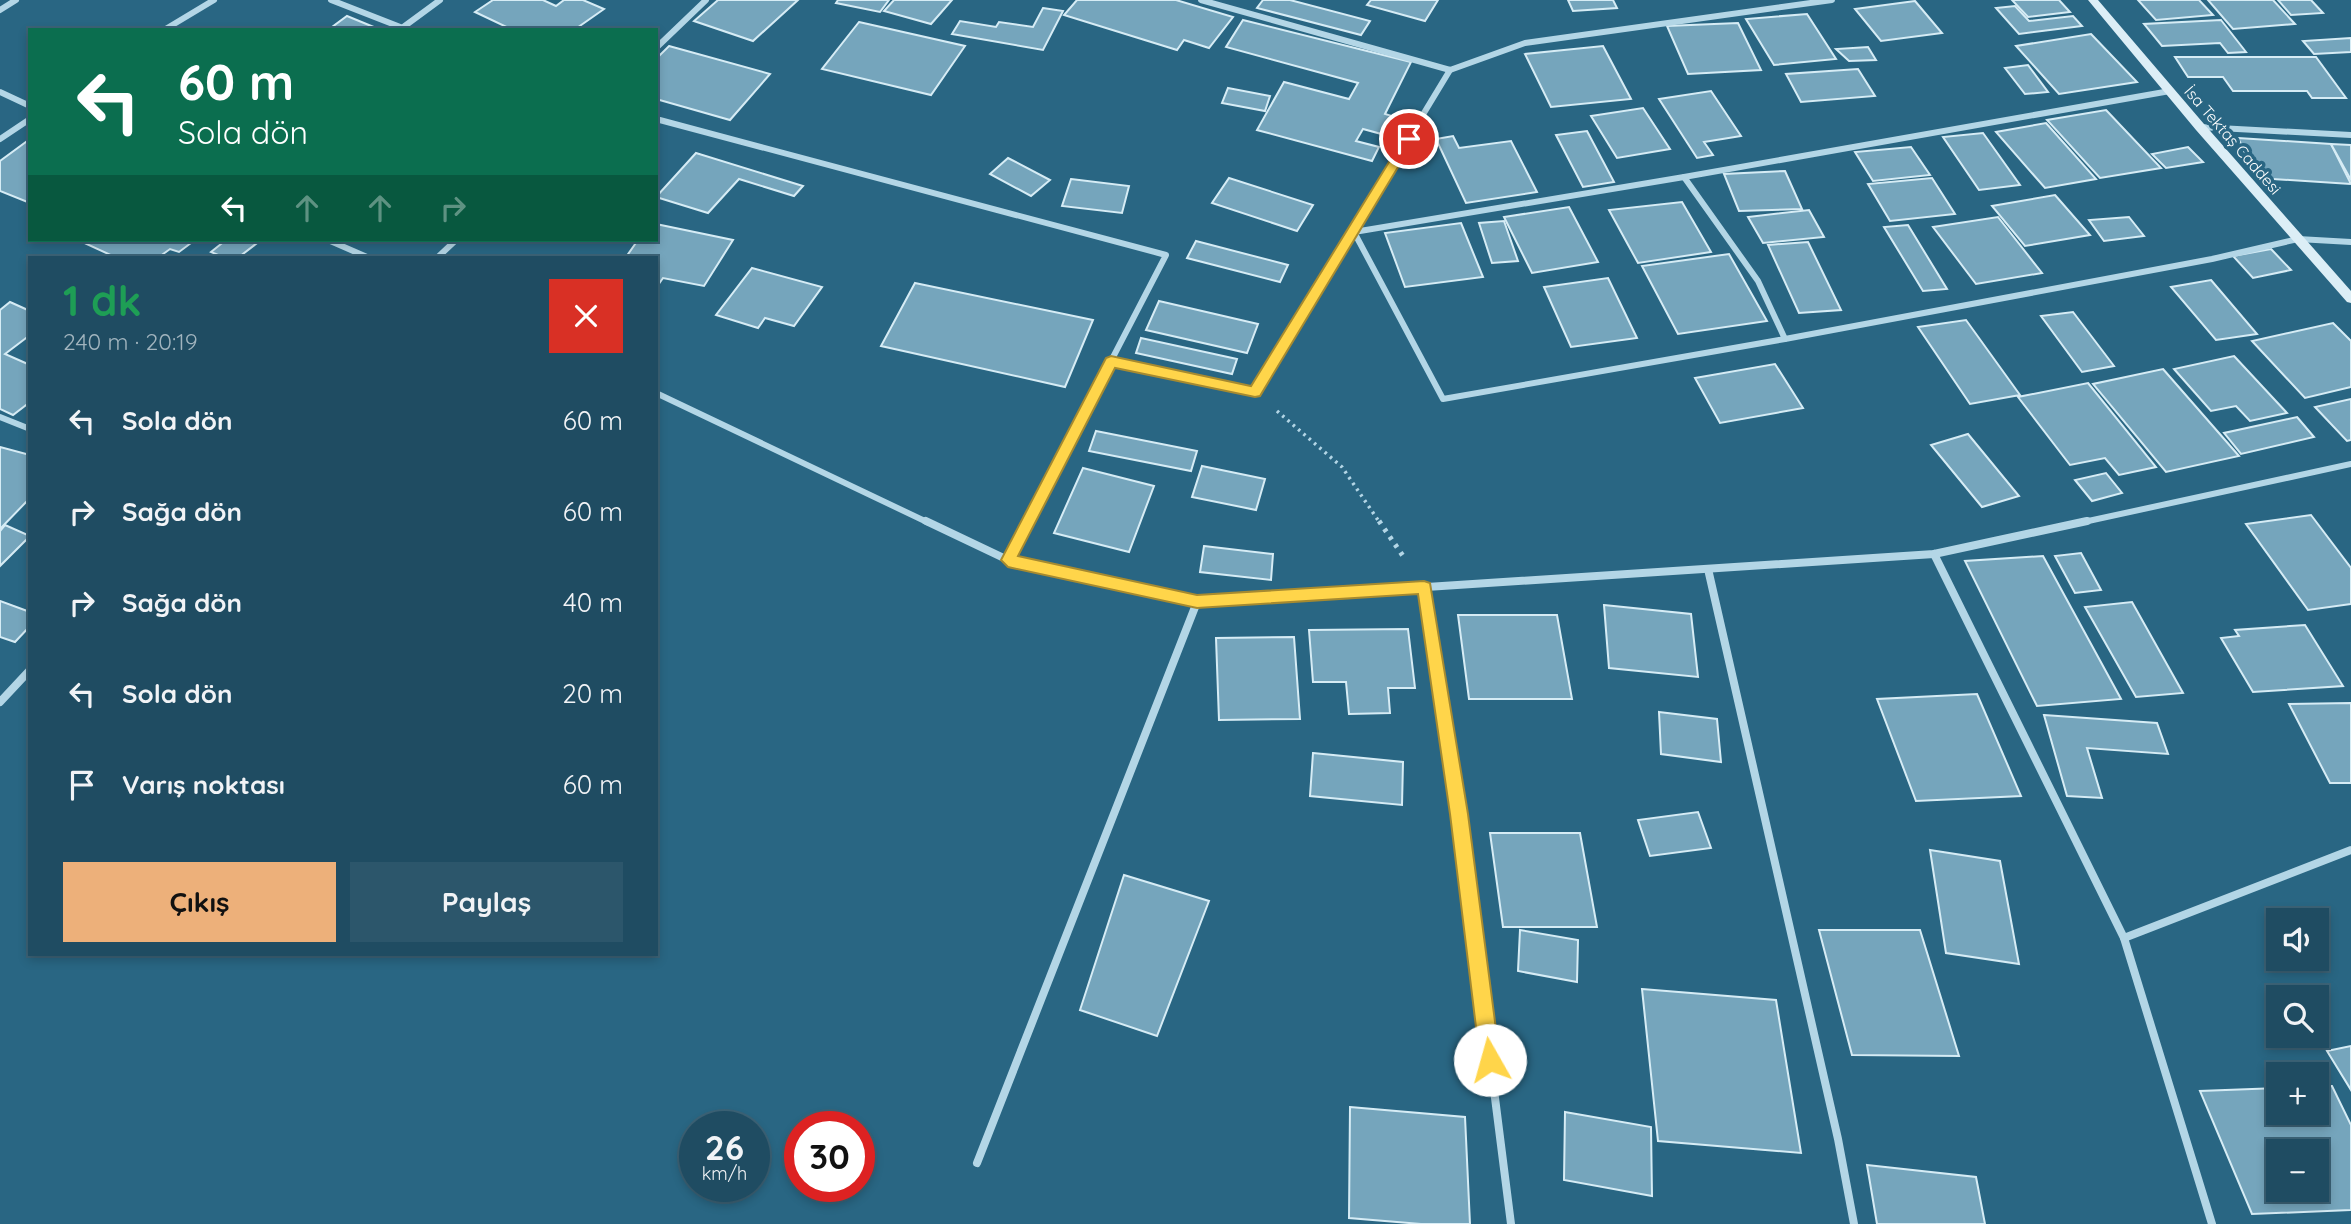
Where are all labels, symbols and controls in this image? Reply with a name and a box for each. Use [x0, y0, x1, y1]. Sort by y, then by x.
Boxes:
text: 60 m [178, 51, 294, 112]
icon: left [63, 56, 154, 147]
street label: İsa Tektaş Caddesi [2180, 82, 2286, 198]
pin [1379, 109, 1439, 169]
text: Sola dön [178, 112, 308, 152]
icon: arrive [1390, 120, 1428, 158]
icon: left [215, 189, 253, 227]
icon: ahead [288, 189, 326, 227]
icon: ahead [361, 189, 399, 227]
icon: right [434, 189, 472, 227]
text: 1 dk [63, 274, 141, 327]
button: close [549, 279, 623, 353]
text: 240 m · 20:19 [63, 327, 198, 356]
icon: left [63, 402, 101, 440]
text: Sola dön [122, 404, 232, 437]
text: 60 m [563, 404, 623, 437]
icon: right [63, 493, 101, 531]
text: Sağa dön [122, 495, 242, 528]
text: 60 m [563, 495, 623, 528]
icon: right [63, 584, 101, 622]
text: Sağa dön [122, 586, 242, 619]
text: 40 m [563, 586, 623, 619]
icon: left [63, 675, 101, 713]
text: Sola dön [122, 677, 232, 710]
text: 20 m [562, 677, 623, 710]
icon: arrive [63, 766, 101, 804]
text: Varış noktası [122, 768, 285, 801]
text: 60 m [563, 768, 623, 801]
button: Çıkış [63, 862, 336, 942]
button: Paylaş [350, 862, 623, 942]
map controls [2266, 908, 2329, 1202]
button: sound [2266, 908, 2329, 971]
button: search [2266, 985, 2329, 1048]
position arrow [1453, 1023, 1527, 1097]
button: + [2266, 1062, 2329, 1125]
speed limit sign: 30 [784, 1111, 875, 1202]
text: 26 [705, 1125, 744, 1169]
button: − [2266, 1139, 2329, 1202]
text: km/h [702, 1162, 747, 1185]

